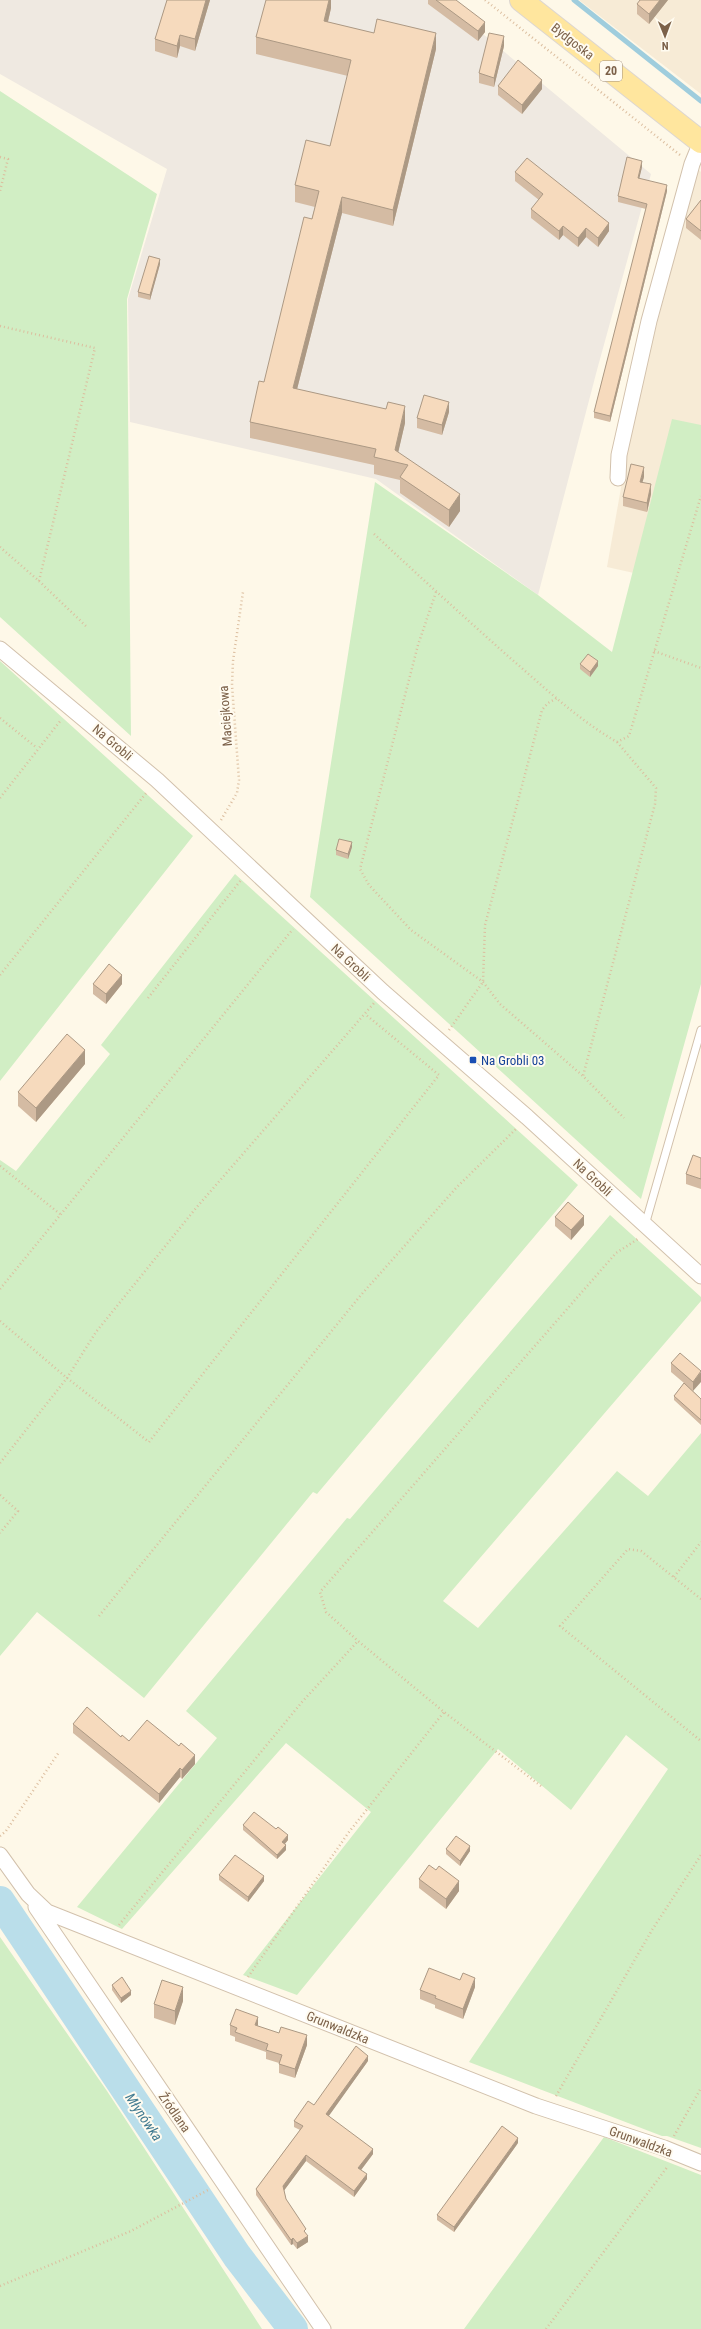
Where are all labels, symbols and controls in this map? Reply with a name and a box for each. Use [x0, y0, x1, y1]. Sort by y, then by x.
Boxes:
north arrow [645, 16, 685, 56]
street label: Bydgoska [548, 20, 597, 63]
text: N [661, 39, 669, 52]
road number: 20 [600, 61, 622, 81]
street label: Maciejkowa [216, 685, 235, 747]
street label: Na Grobli [90, 721, 136, 763]
street label: Na Grobli [328, 941, 373, 984]
place label: Na Grobli 03 [481, 1053, 545, 1068]
marker: Na Grobli 03 [468, 1055, 478, 1065]
street label: Na Grobli [570, 1156, 615, 1199]
street label: Grunwaldzka [304, 2008, 371, 2047]
street label: Źródlana [155, 2089, 194, 2135]
water label: Młynówka [122, 2090, 166, 2144]
street label: Grunwaldzka [607, 2123, 674, 2160]

